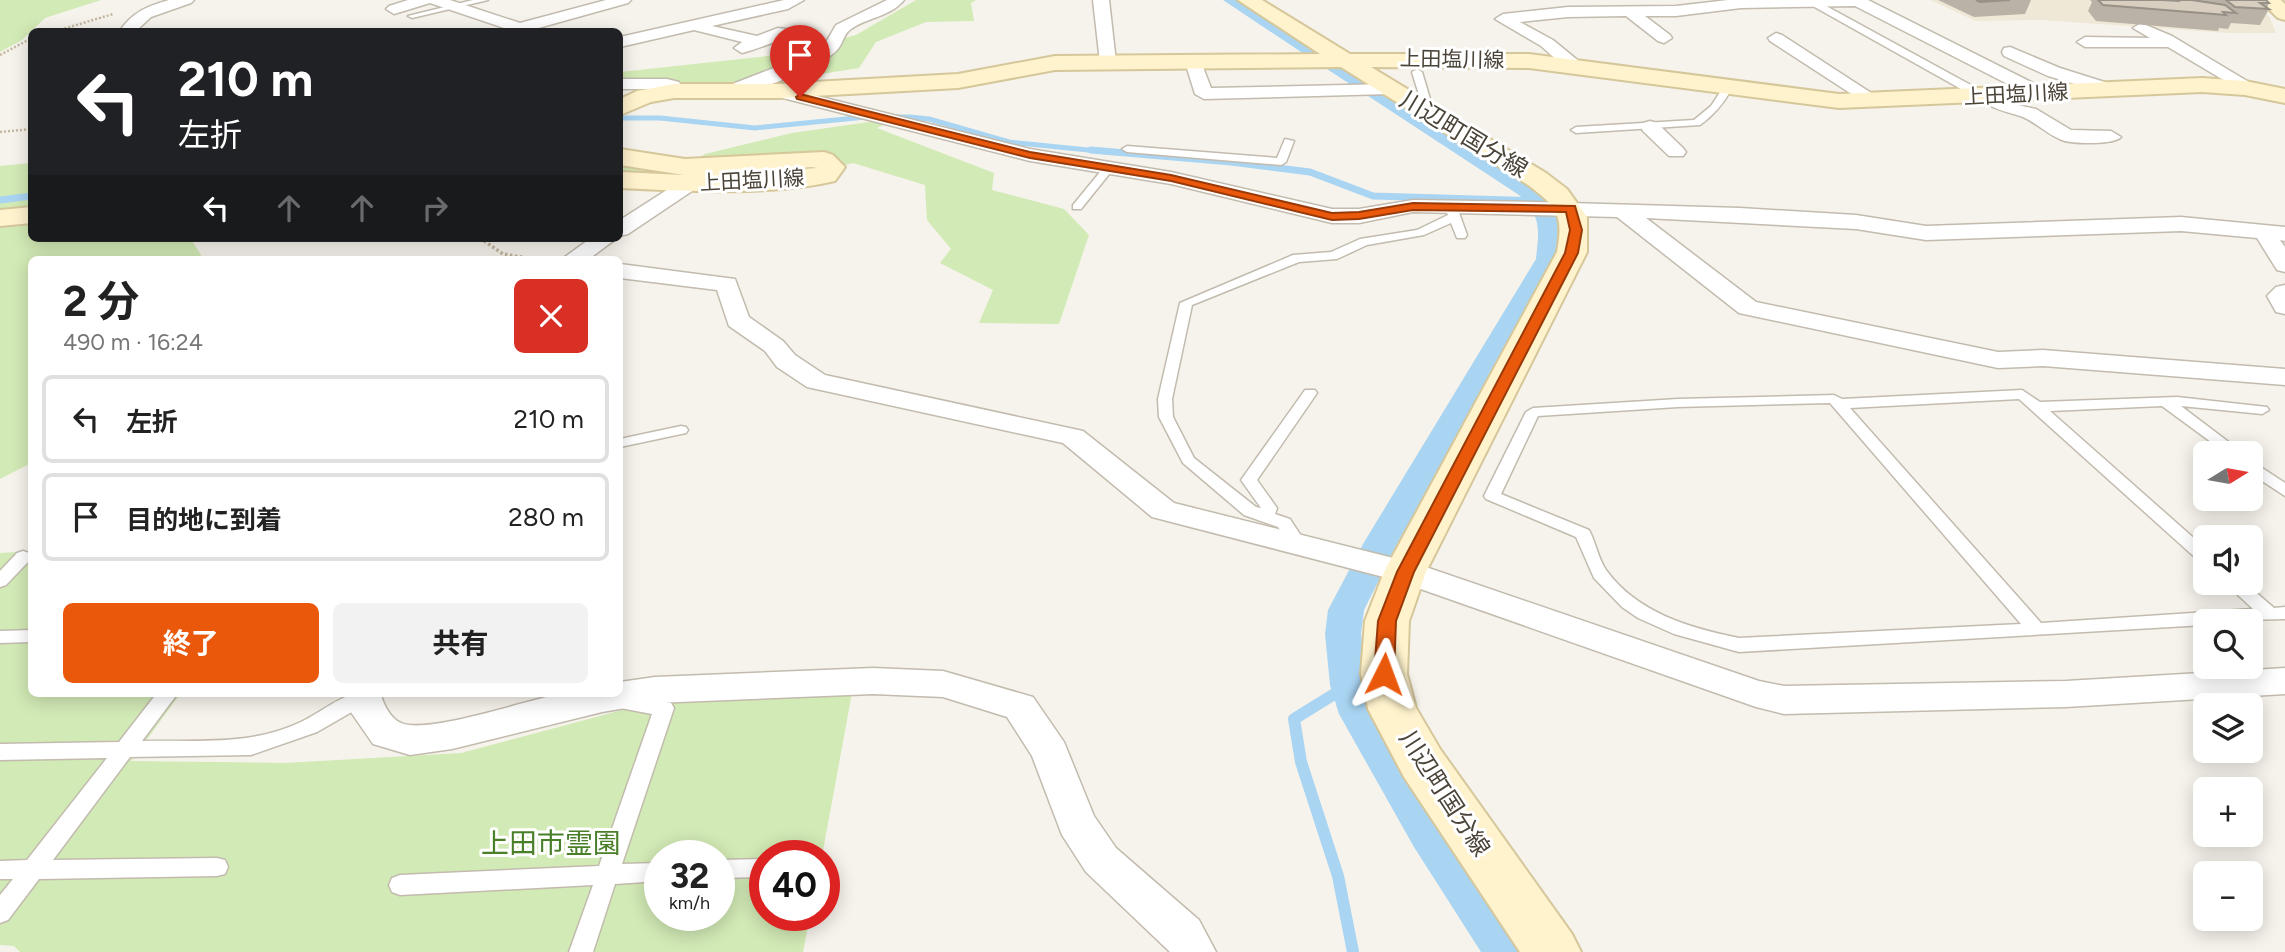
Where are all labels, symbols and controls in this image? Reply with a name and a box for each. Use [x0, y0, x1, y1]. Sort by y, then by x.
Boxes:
pin [770, 25, 830, 97]
icon: arrive [781, 36, 819, 74]
street label: 上田塩川線 [1399, 46, 1505, 72]
text: 210 m [178, 49, 313, 108]
icon: left [63, 56, 154, 147]
street label: 上田塩川線 [1963, 79, 2069, 109]
street label: 川辺町国分線 [1395, 84, 1533, 184]
text: 左折 [178, 116, 242, 154]
street label: 上田塩川線 [699, 165, 805, 195]
icon: left [197, 189, 235, 227]
icon: ahead [270, 189, 308, 227]
icon: ahead [343, 189, 381, 227]
icon: right [416, 189, 454, 227]
text: 2 分 [63, 276, 139, 327]
button: close [514, 279, 588, 353]
text: 490 m · 16:24 [63, 328, 203, 356]
icon: left [67, 400, 105, 438]
text: 210 m [514, 403, 584, 435]
text: 左折 [126, 406, 178, 438]
north arrow [2193, 441, 2263, 511]
map controls [2193, 441, 2263, 931]
icon: arrive [67, 498, 105, 536]
text: 280 m [508, 501, 584, 533]
text: 目的地に到着 [126, 504, 282, 536]
button: sound [2193, 525, 2263, 595]
button: 終了 [63, 603, 319, 683]
button: 共有 [333, 603, 588, 683]
button: search [2193, 609, 2263, 679]
position arrow [1347, 637, 1421, 711]
button: layers [2193, 693, 2263, 763]
street label: 川辺町国分線 [1394, 725, 1496, 861]
button: + [2193, 777, 2263, 847]
park label: 上田市霊園 [481, 826, 621, 860]
speed limit sign: 40 [749, 840, 840, 931]
text: 32 [670, 855, 709, 897]
button: − [2193, 861, 2263, 931]
text: km/h [669, 892, 710, 914]

